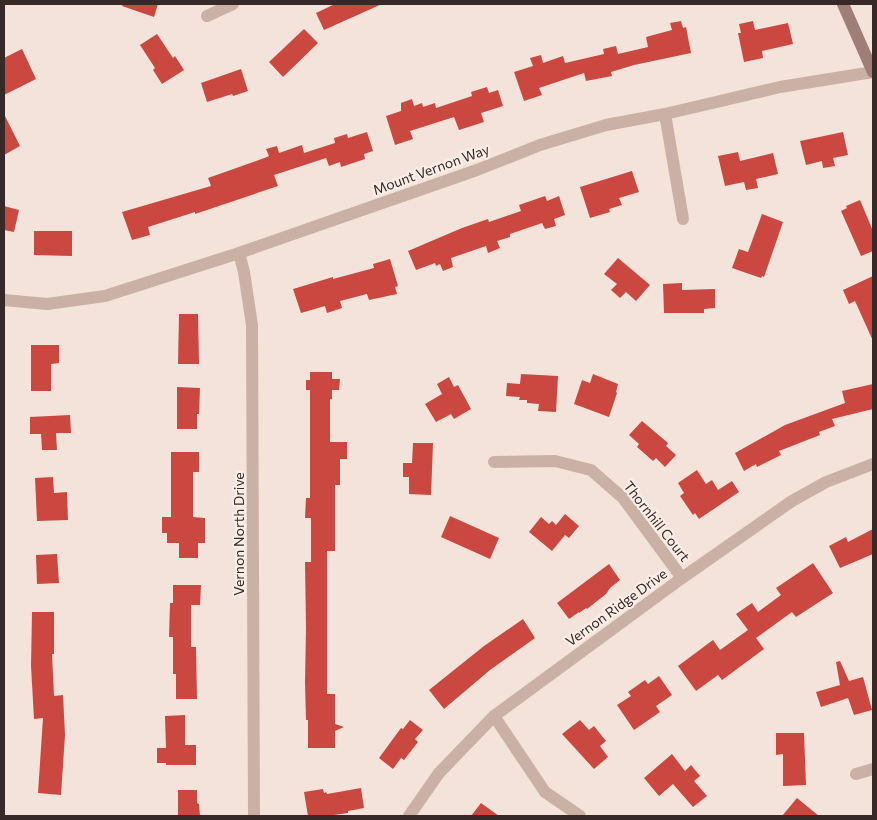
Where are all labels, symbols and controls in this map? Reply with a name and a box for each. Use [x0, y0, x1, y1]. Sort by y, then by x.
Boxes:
street label: Mount Vernon Way [370, 140, 492, 198]
street label: Vernon North Drive [230, 472, 247, 596]
street label: Thornhill Court [620, 477, 694, 565]
street label: Vernon Ridge Drive [562, 565, 670, 649]

